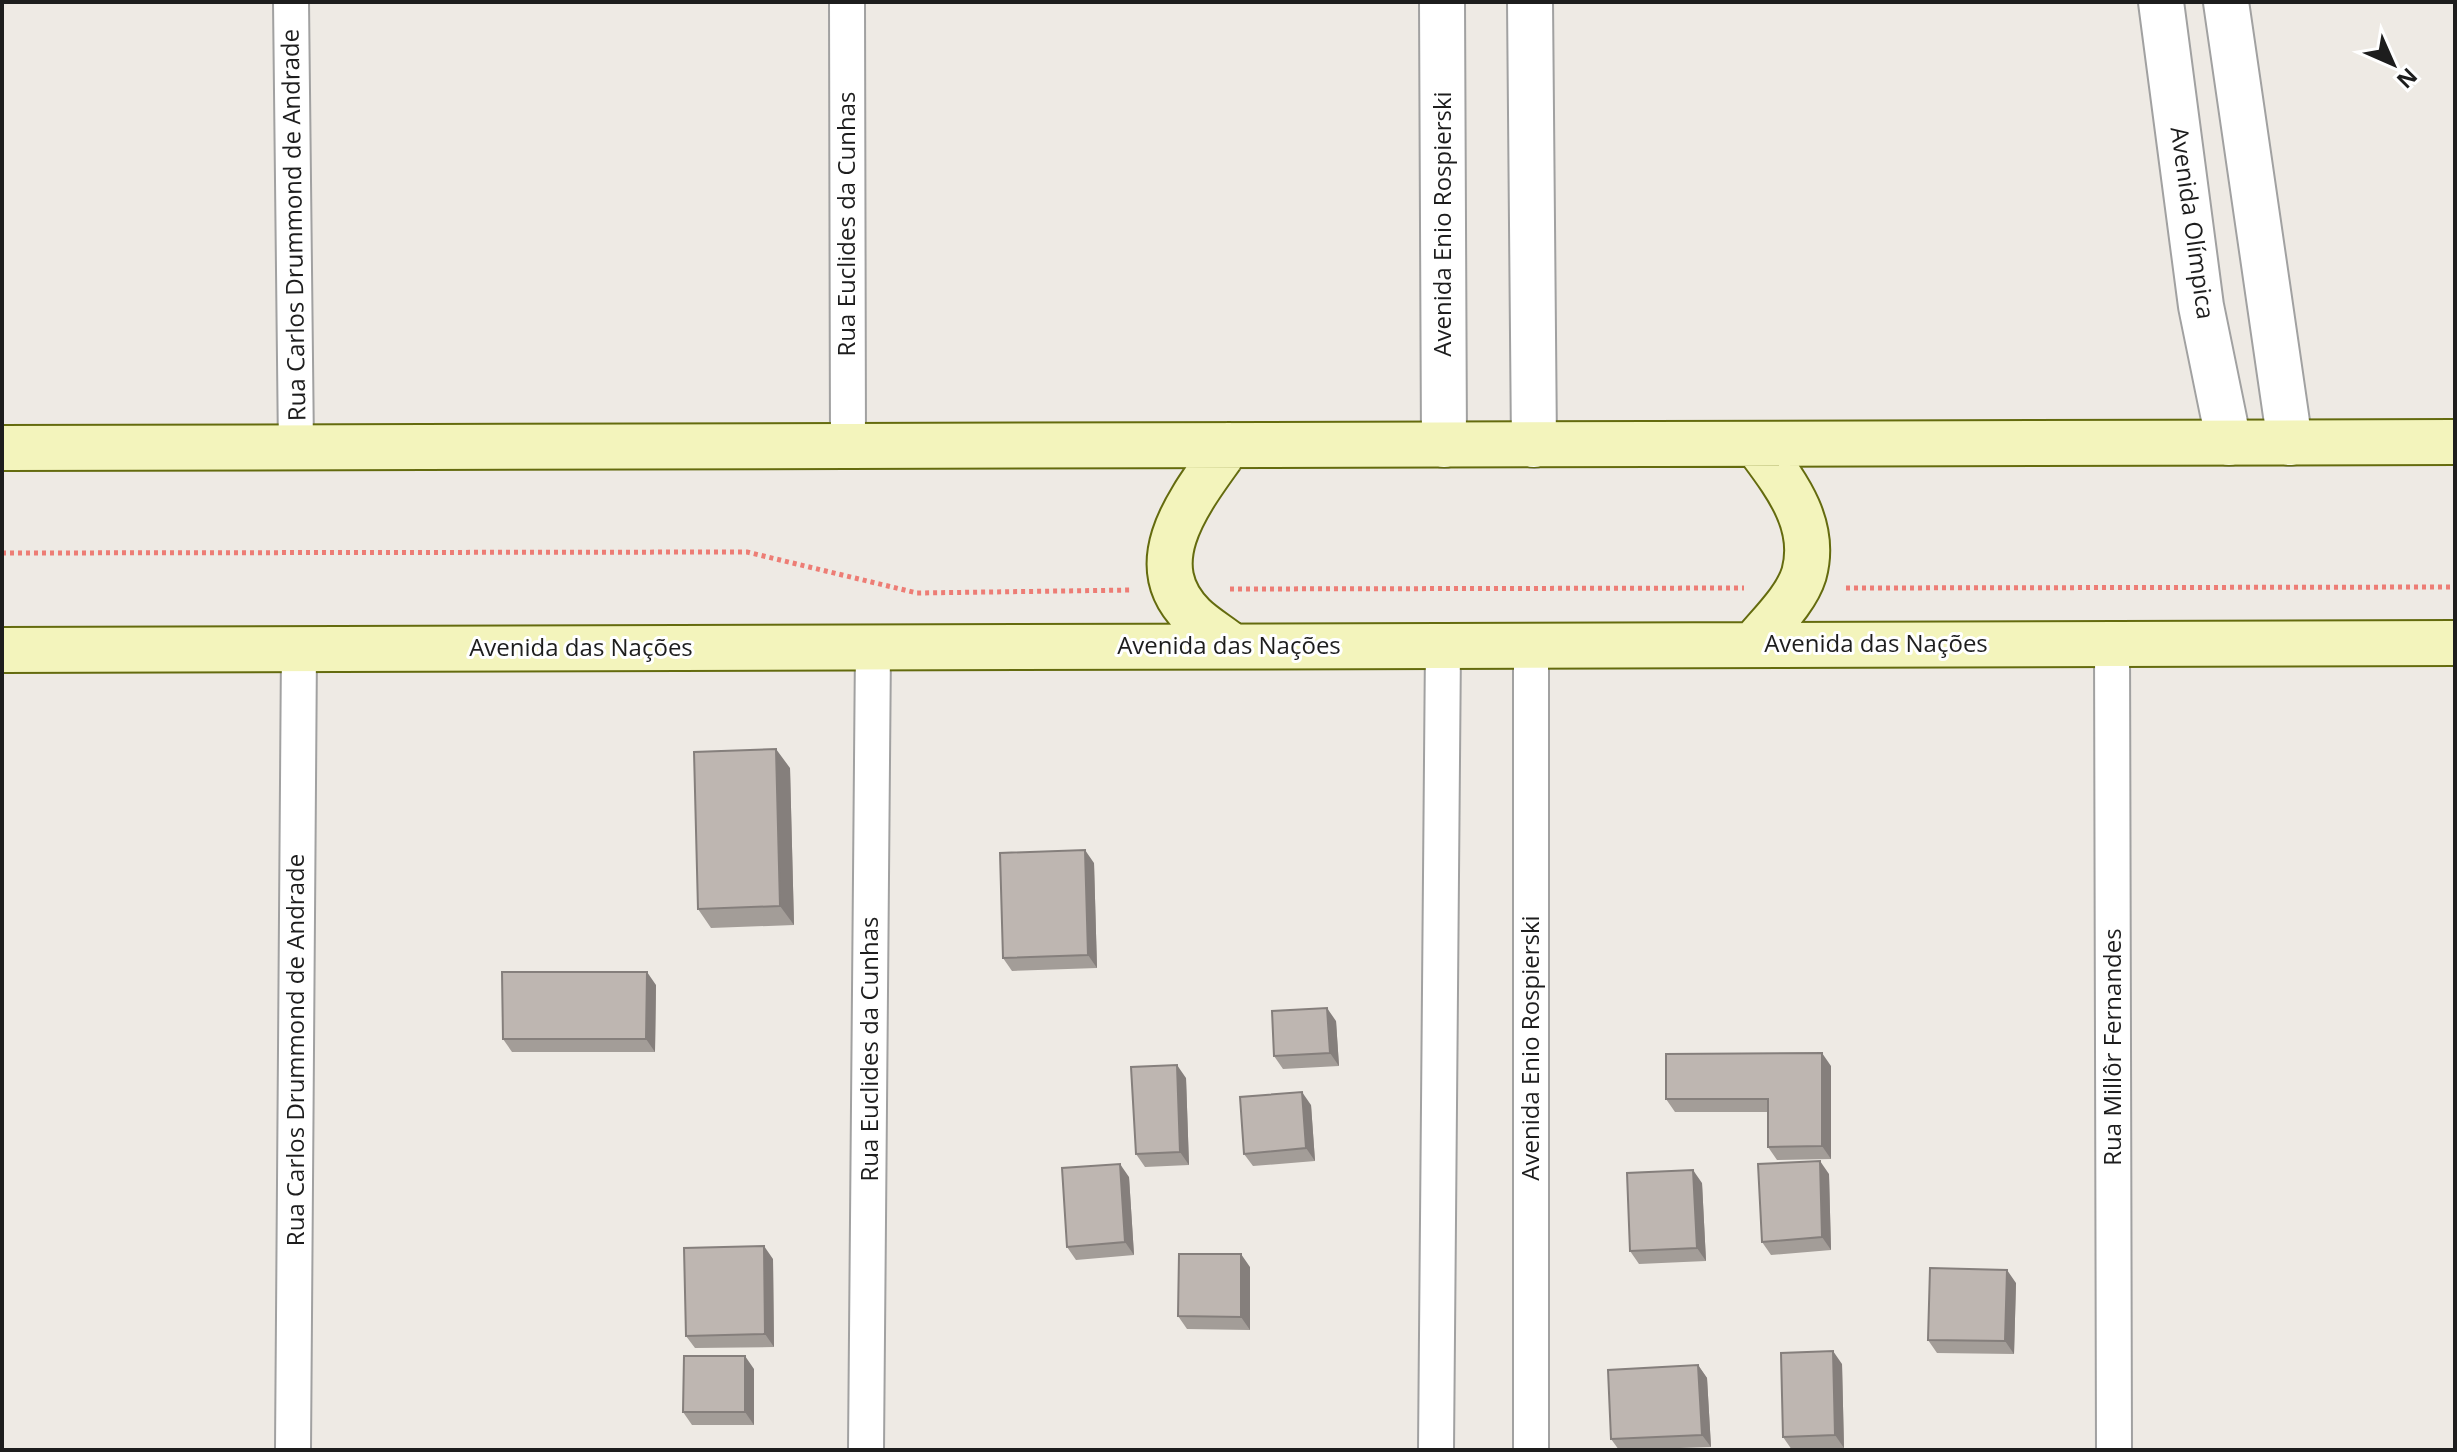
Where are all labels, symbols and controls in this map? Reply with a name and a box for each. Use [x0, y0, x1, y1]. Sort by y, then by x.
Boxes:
north arrow [2353, 24, 2433, 104]
street label: Rua Carlos Drummond de Andrade [273, 29, 312, 421]
text: N [2391, 62, 2425, 96]
street label: Avenida Enio Rospierski [1425, 91, 1458, 357]
street label: Rua Euclides da Cunhas [829, 92, 862, 356]
street label: Avenida Olímpica [2164, 124, 2223, 321]
street label: Avenida das Nações [1764, 626, 1988, 659]
street label: Avenida das Nações [1117, 628, 1341, 661]
street label: Avenida das Nações [469, 630, 693, 663]
street label: Rua Carlos Drummond de Andrade [278, 854, 311, 1246]
street label: Avenida Enio Rospierski [1513, 915, 1546, 1181]
street label: Rua Euclides da Cunhas [852, 917, 885, 1181]
street label: Rua Millôr Fernandes [2095, 928, 2128, 1166]

